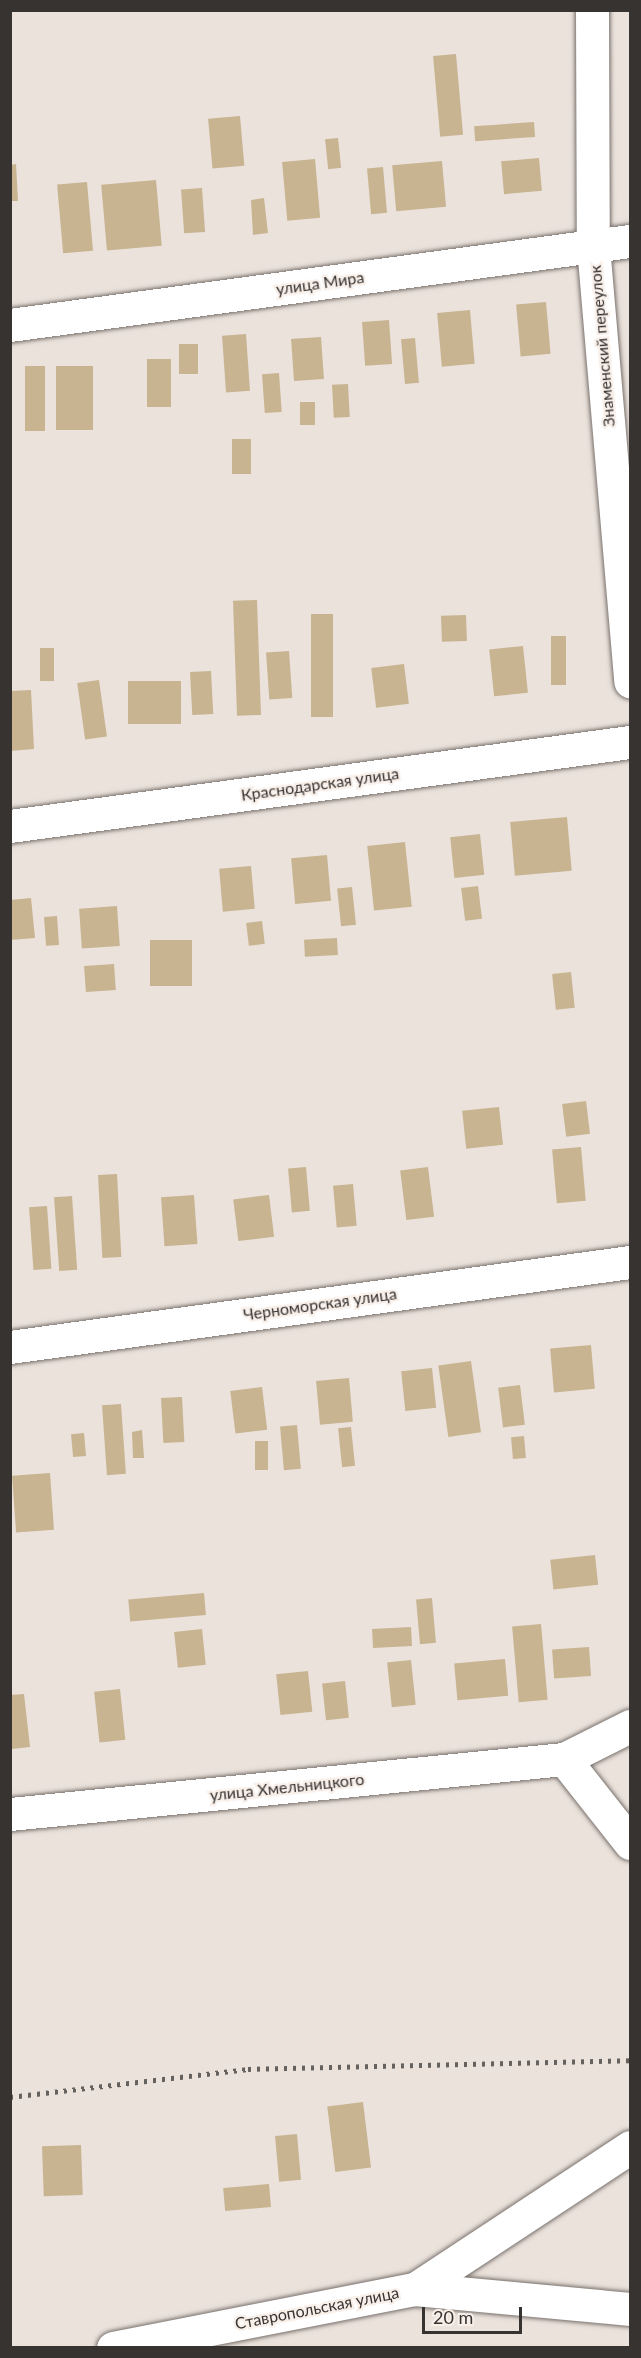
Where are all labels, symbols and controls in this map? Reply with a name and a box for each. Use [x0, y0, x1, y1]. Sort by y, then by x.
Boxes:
street label: Знаменский переулок [585, 264, 619, 428]
street label: улица Мира [275, 267, 365, 299]
street label: Краснодарская улица [240, 763, 400, 805]
street label: Черноморская улица [242, 1284, 398, 1324]
street label: улица Хмельницкого [209, 1769, 365, 1805]
street label: Ставропольская улица [233, 2283, 401, 2333]
scale bar [425, 2295, 526, 2333]
text: 20 m [433, 2306, 473, 2328]

